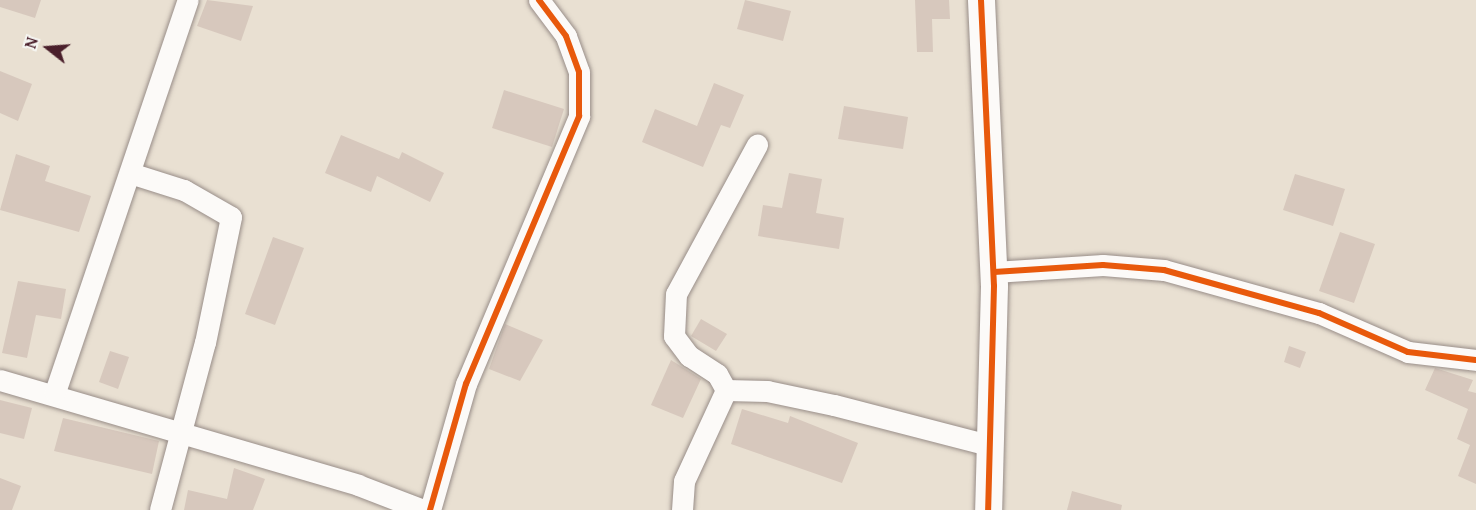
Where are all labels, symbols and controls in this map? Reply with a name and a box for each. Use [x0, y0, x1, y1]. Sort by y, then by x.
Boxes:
north arrow [18, 18, 78, 78]
text: N [18, 34, 44, 51]

